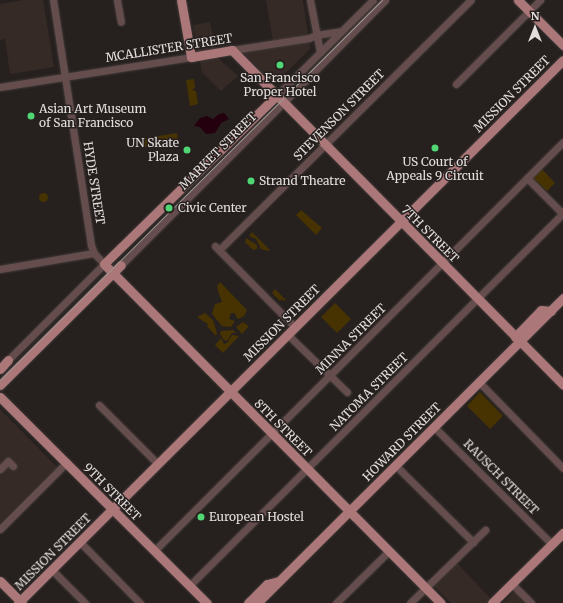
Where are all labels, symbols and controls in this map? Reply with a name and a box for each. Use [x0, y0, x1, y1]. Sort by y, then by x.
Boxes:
north arrow [515, 8, 555, 48]
text: N [531, 9, 539, 23]
street label: MCALLISTER STREET [105, 31, 233, 65]
street label: MISSION STREET [471, 53, 553, 135]
marker: San Francisco Proper Hotel [275, 60, 285, 70]
street label: STEVENSON STREET [290, 66, 388, 164]
place label: San Francisco Proper Hotel [240, 71, 320, 99]
place label: Asian Art Museum of San Francisco [39, 102, 146, 130]
street label: MARKET STREET [176, 109, 260, 193]
marker: Asian Art Museum of San Francisco [26, 111, 36, 121]
place label: UN Skate Plaza [126, 136, 179, 164]
street label: HYDE STREET [80, 140, 108, 226]
marker: US Court of Appeals 9 Circuit [430, 143, 440, 153]
marker: UN Skate Plaza [182, 145, 192, 155]
place label: US Court of Appeals 9 Circuit [386, 155, 484, 183]
place label: Strand Theatre [259, 174, 346, 188]
marker: Strand Theatre [246, 176, 256, 186]
place label: Civic Center [178, 201, 247, 215]
marker: Civic Center [163, 202, 175, 214]
street label: 7TH STREET [398, 202, 462, 266]
street label: MISSION STREET [241, 282, 323, 364]
street label: MINNA STREET [313, 301, 389, 377]
street label: NATOMA STREET [327, 350, 411, 434]
street label: 8TH STREET [251, 396, 315, 460]
street label: HOWARD STREET [360, 400, 444, 484]
street label: RAUSCH STREET [461, 437, 541, 517]
street label: 9TH STREET [80, 460, 144, 524]
place label: European Hostel [209, 510, 304, 524]
street label: MISSION STREET [12, 511, 94, 593]
marker: European Hostel [196, 512, 206, 522]

